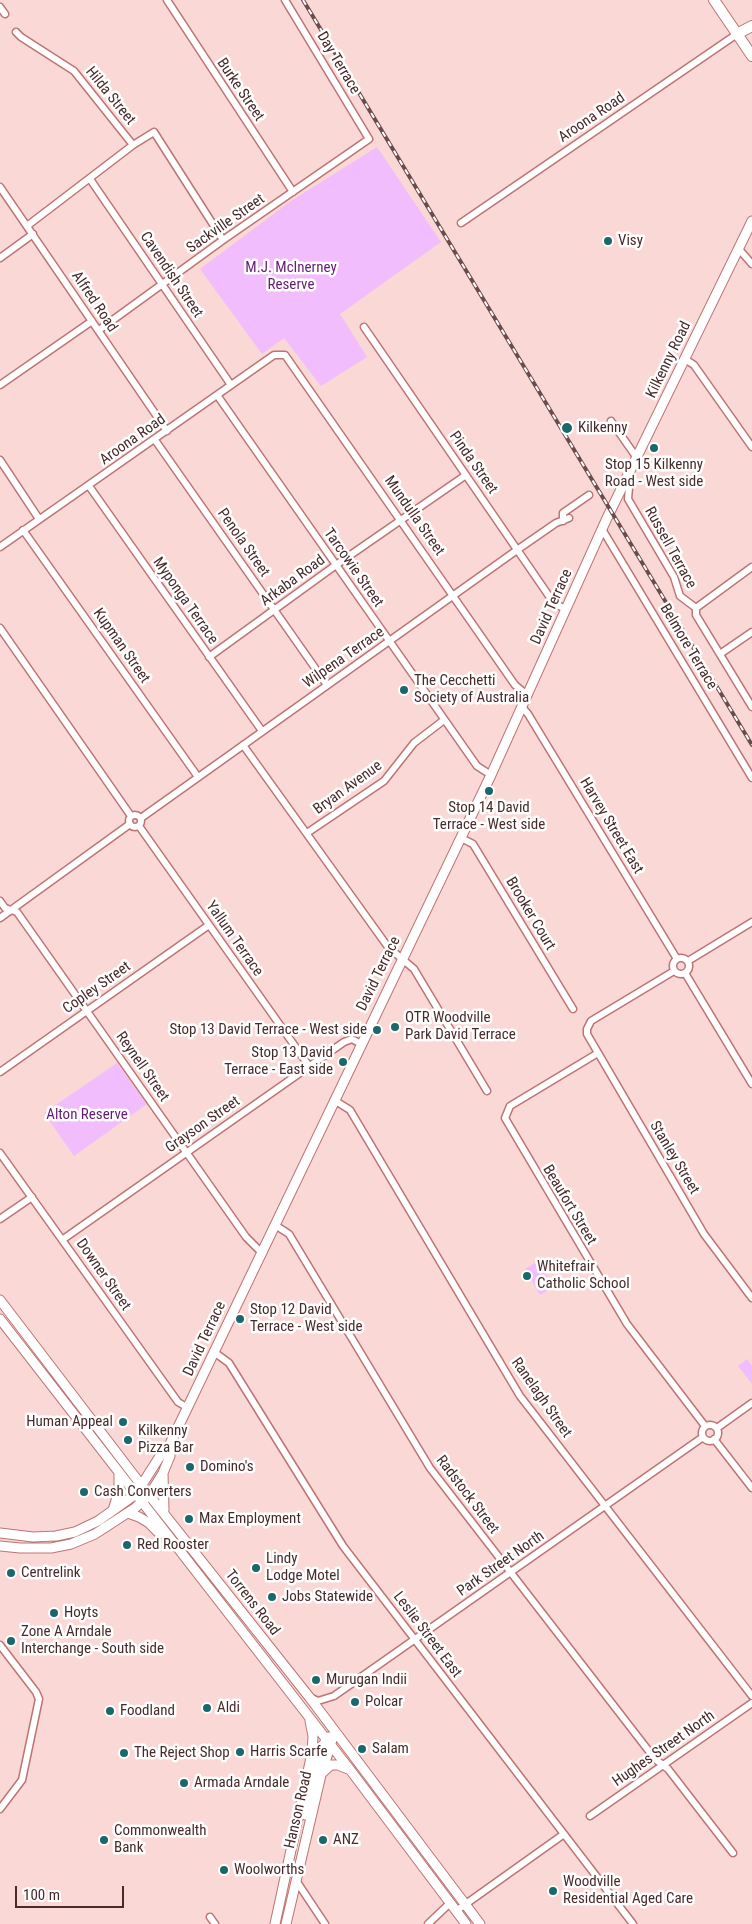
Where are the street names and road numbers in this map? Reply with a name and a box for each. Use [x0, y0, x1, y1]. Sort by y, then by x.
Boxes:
street label: Day Terrace [312, 29, 364, 97]
street label: Burke Street [212, 55, 268, 125]
street label: Hilda Street [81, 63, 139, 129]
street label: Aroona Road [555, 89, 629, 147]
street label: Sackville Street [184, 191, 268, 257]
street label: Cavendish Street [136, 229, 206, 321]
street label: Alfred Road [67, 268, 121, 336]
street label: Kilkenny Road [643, 319, 695, 401]
street label: Aroona Road [97, 411, 169, 469]
street label: Pinda Street [445, 428, 501, 498]
street label: Mundulla Street [380, 473, 448, 559]
street label: Russell Terrace [640, 504, 700, 592]
street label: Penola Street [213, 505, 273, 581]
street label: Tarcowie Street [319, 525, 387, 611]
street label: Arkaba Road [257, 552, 329, 610]
street label: Myponga Terrace [148, 554, 222, 648]
street label: David Terrace [527, 567, 577, 647]
street label: Belmore Terrace [655, 601, 721, 693]
street label: Kupman Street [89, 605, 153, 687]
street label: Wilpena Terrace [300, 623, 388, 693]
street label: Bryan Avenue [310, 757, 386, 819]
street label: Harvey Street East [575, 775, 647, 877]
street label: Brooker Court [501, 874, 559, 954]
street label: Yallum Terrace [202, 898, 266, 980]
street label: David Terrace [353, 934, 405, 1014]
street label: Copley Street [60, 958, 134, 1018]
street label: Reynell Street [111, 1029, 173, 1105]
street label: Grayson Street [162, 1093, 244, 1157]
street label: Stanley Street [645, 1118, 703, 1198]
street label: Beaufort Street [538, 1162, 600, 1248]
street label: Downer Street [72, 1236, 134, 1314]
street label: David Terrace [180, 1299, 230, 1379]
street label: Ranelagh Street [507, 1355, 575, 1441]
street label: Radstock Street [432, 1452, 502, 1538]
street label: Park Street North [454, 1527, 548, 1601]
street label: Torrens Road [221, 1567, 283, 1639]
street label: Leslie Street East [389, 1589, 465, 1681]
street label: Hughes Street North [609, 1707, 719, 1791]
street label: Hanson Road [281, 1770, 317, 1850]

